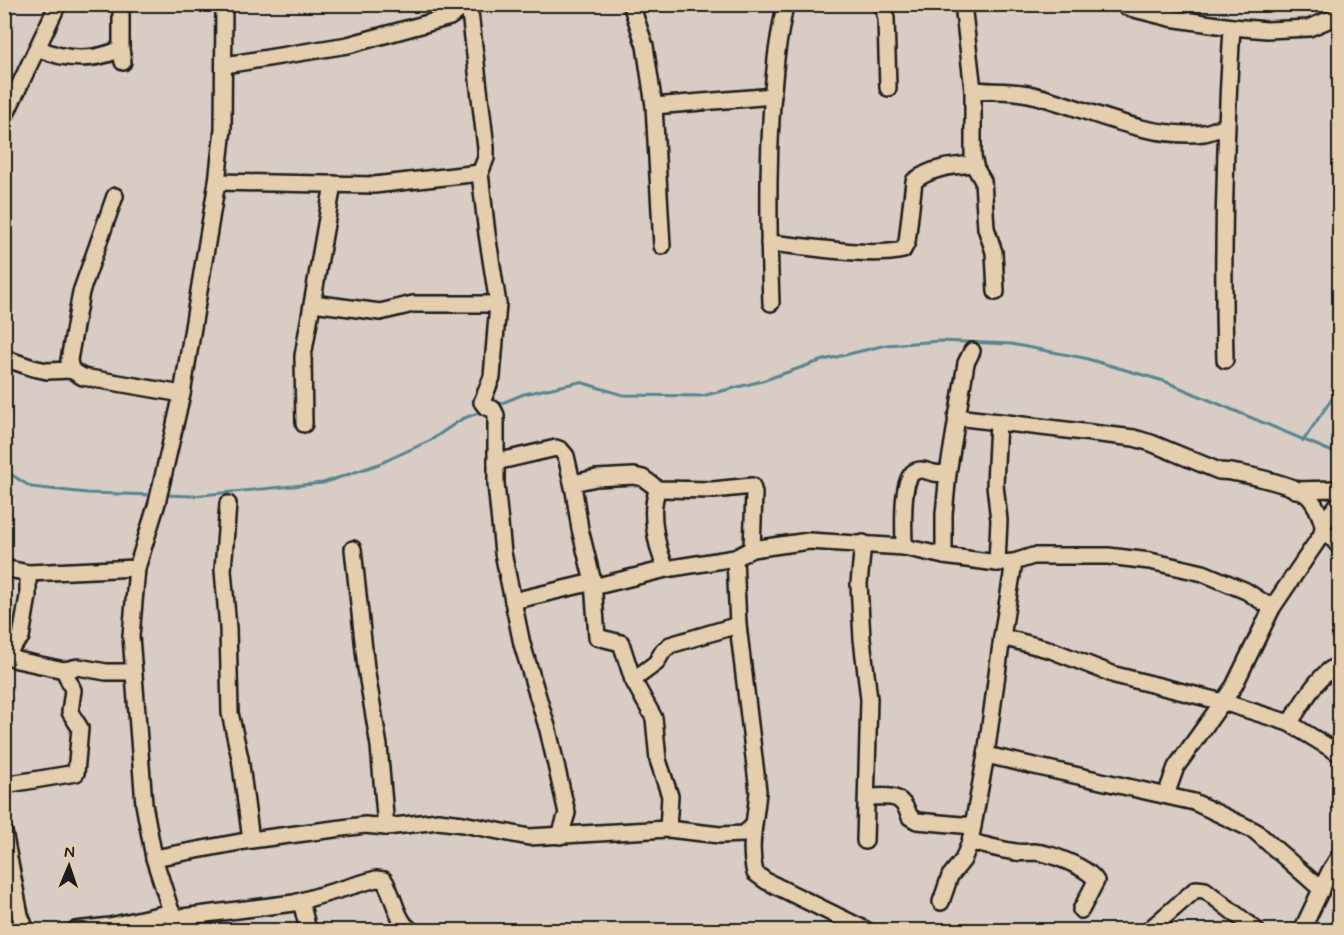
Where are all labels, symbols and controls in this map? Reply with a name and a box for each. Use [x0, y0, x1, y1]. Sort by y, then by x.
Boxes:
north arrow [39, 836, 99, 896]
text: N [64, 842, 75, 863]

